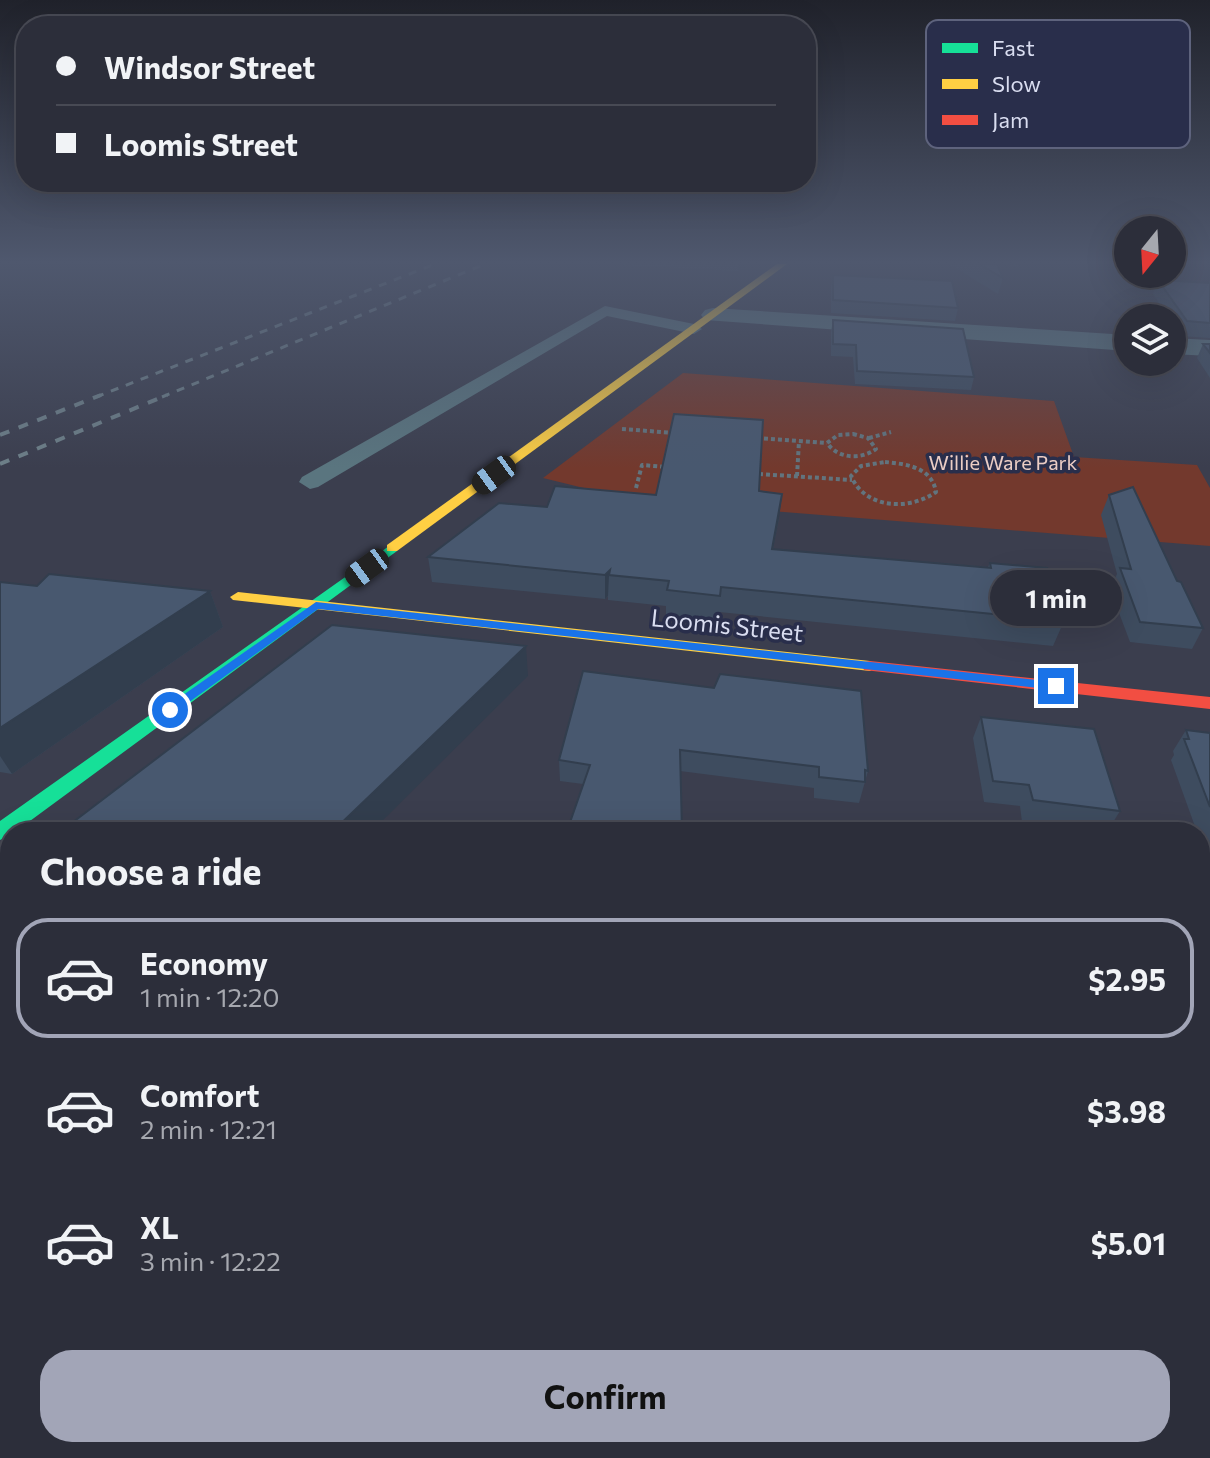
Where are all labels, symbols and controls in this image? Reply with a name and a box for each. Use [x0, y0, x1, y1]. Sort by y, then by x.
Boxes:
legend [926, 20, 1190, 148]
text: Fast [992, 34, 1035, 61]
text: Windsor Street [104, 48, 315, 85]
text: Slow [992, 70, 1041, 97]
text: Jam [992, 106, 1029, 133]
text: Loomis Street [104, 125, 298, 162]
north arrow [1114, 216, 1186, 288]
map controls [1114, 216, 1186, 376]
button: layers [1114, 304, 1186, 376]
park label: Willie Ware Park [929, 450, 1078, 474]
car [468, 451, 520, 499]
car [341, 544, 393, 592]
callout: 1 min [990, 570, 1122, 626]
text: 1 min [1025, 582, 1087, 613]
street label: Loomis Street [650, 602, 805, 647]
route end [1038, 668, 1074, 704]
route start [152, 692, 188, 728]
text: Choose a ride [40, 848, 261, 892]
icon: car [44, 942, 116, 1014]
text: Economy [140, 944, 268, 981]
text: $2.95 [1088, 960, 1166, 997]
text: 1 min · 12:20 [140, 981, 279, 1012]
icon: car [44, 1074, 116, 1146]
text: Comfort [140, 1076, 259, 1113]
text: $3.98 [1087, 1092, 1166, 1129]
text: 2 min · 12:21 [140, 1113, 277, 1144]
icon: car [44, 1206, 116, 1278]
text: XL [140, 1208, 179, 1245]
text: $5.01 [1091, 1224, 1166, 1261]
text: 3 min · 12:22 [140, 1245, 281, 1276]
button: Confirm [40, 1350, 1170, 1442]

